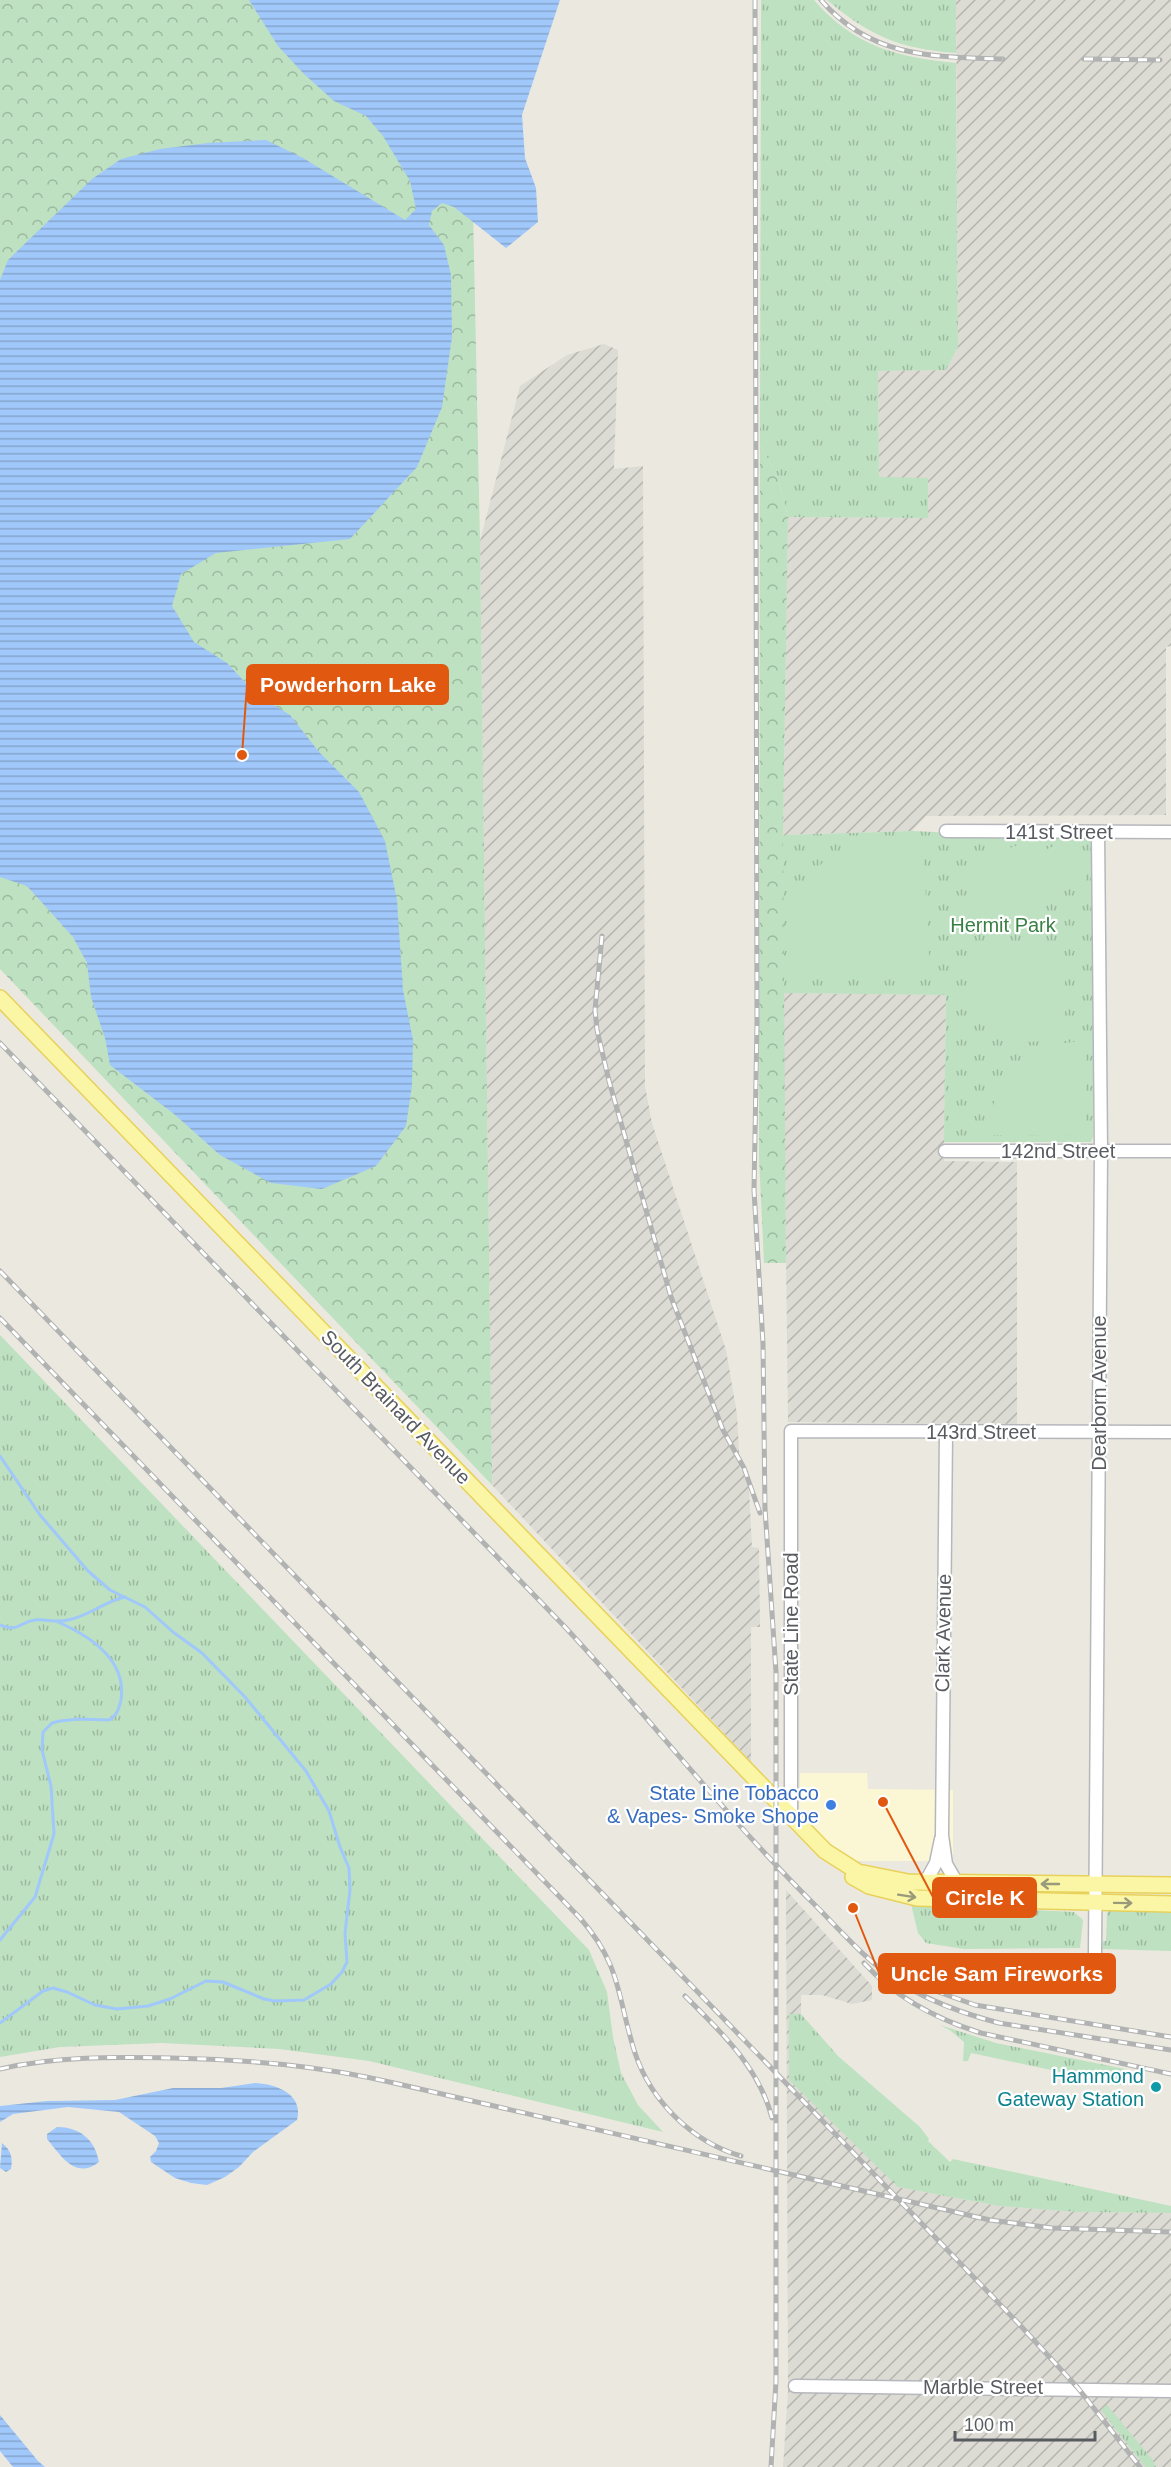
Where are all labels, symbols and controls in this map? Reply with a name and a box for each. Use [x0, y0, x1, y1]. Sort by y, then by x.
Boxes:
callout: Powderhorn Lake [247, 665, 448, 704]
text: Powderhorn Lake [260, 673, 436, 696]
street label: 141st Street [1005, 821, 1113, 843]
park label: Hermit Park [950, 914, 1057, 936]
street label: 142nd Street [1001, 1140, 1116, 1162]
street label: Dearborn Avenue [1088, 1315, 1110, 1471]
street label: South Brainard Avenue [317, 1326, 475, 1488]
street label: 143rd Street [926, 1421, 1036, 1443]
street label: State Line Road [780, 1552, 802, 1696]
street label: Clark Avenue [931, 1574, 955, 1692]
place label: State Line Tobacco & Vapes- Smoke Shope [607, 1782, 819, 1827]
marker: State Line Tobacco & Vapes- Smoke Shope [824, 1798, 838, 1812]
callout: Circle K [933, 1878, 1036, 1917]
one-way arrow [1040, 1878, 1060, 1890]
text: Circle K [945, 1886, 1025, 1909]
one-way arrow [897, 1891, 917, 1902]
one-way arrow [1113, 1897, 1133, 1909]
callout: Uncle Sam Fireworks [879, 1954, 1115, 1993]
text: Uncle Sam Fireworks [891, 1962, 1103, 1985]
place label: Hammond Gateway Station [997, 2065, 1144, 2110]
marker: Hammond Gateway Station [1149, 2080, 1163, 2094]
street label: Marble Street [923, 2376, 1043, 2398]
scale bar [955, 2404, 1094, 2442]
text: 100 m [964, 2415, 1014, 2435]

